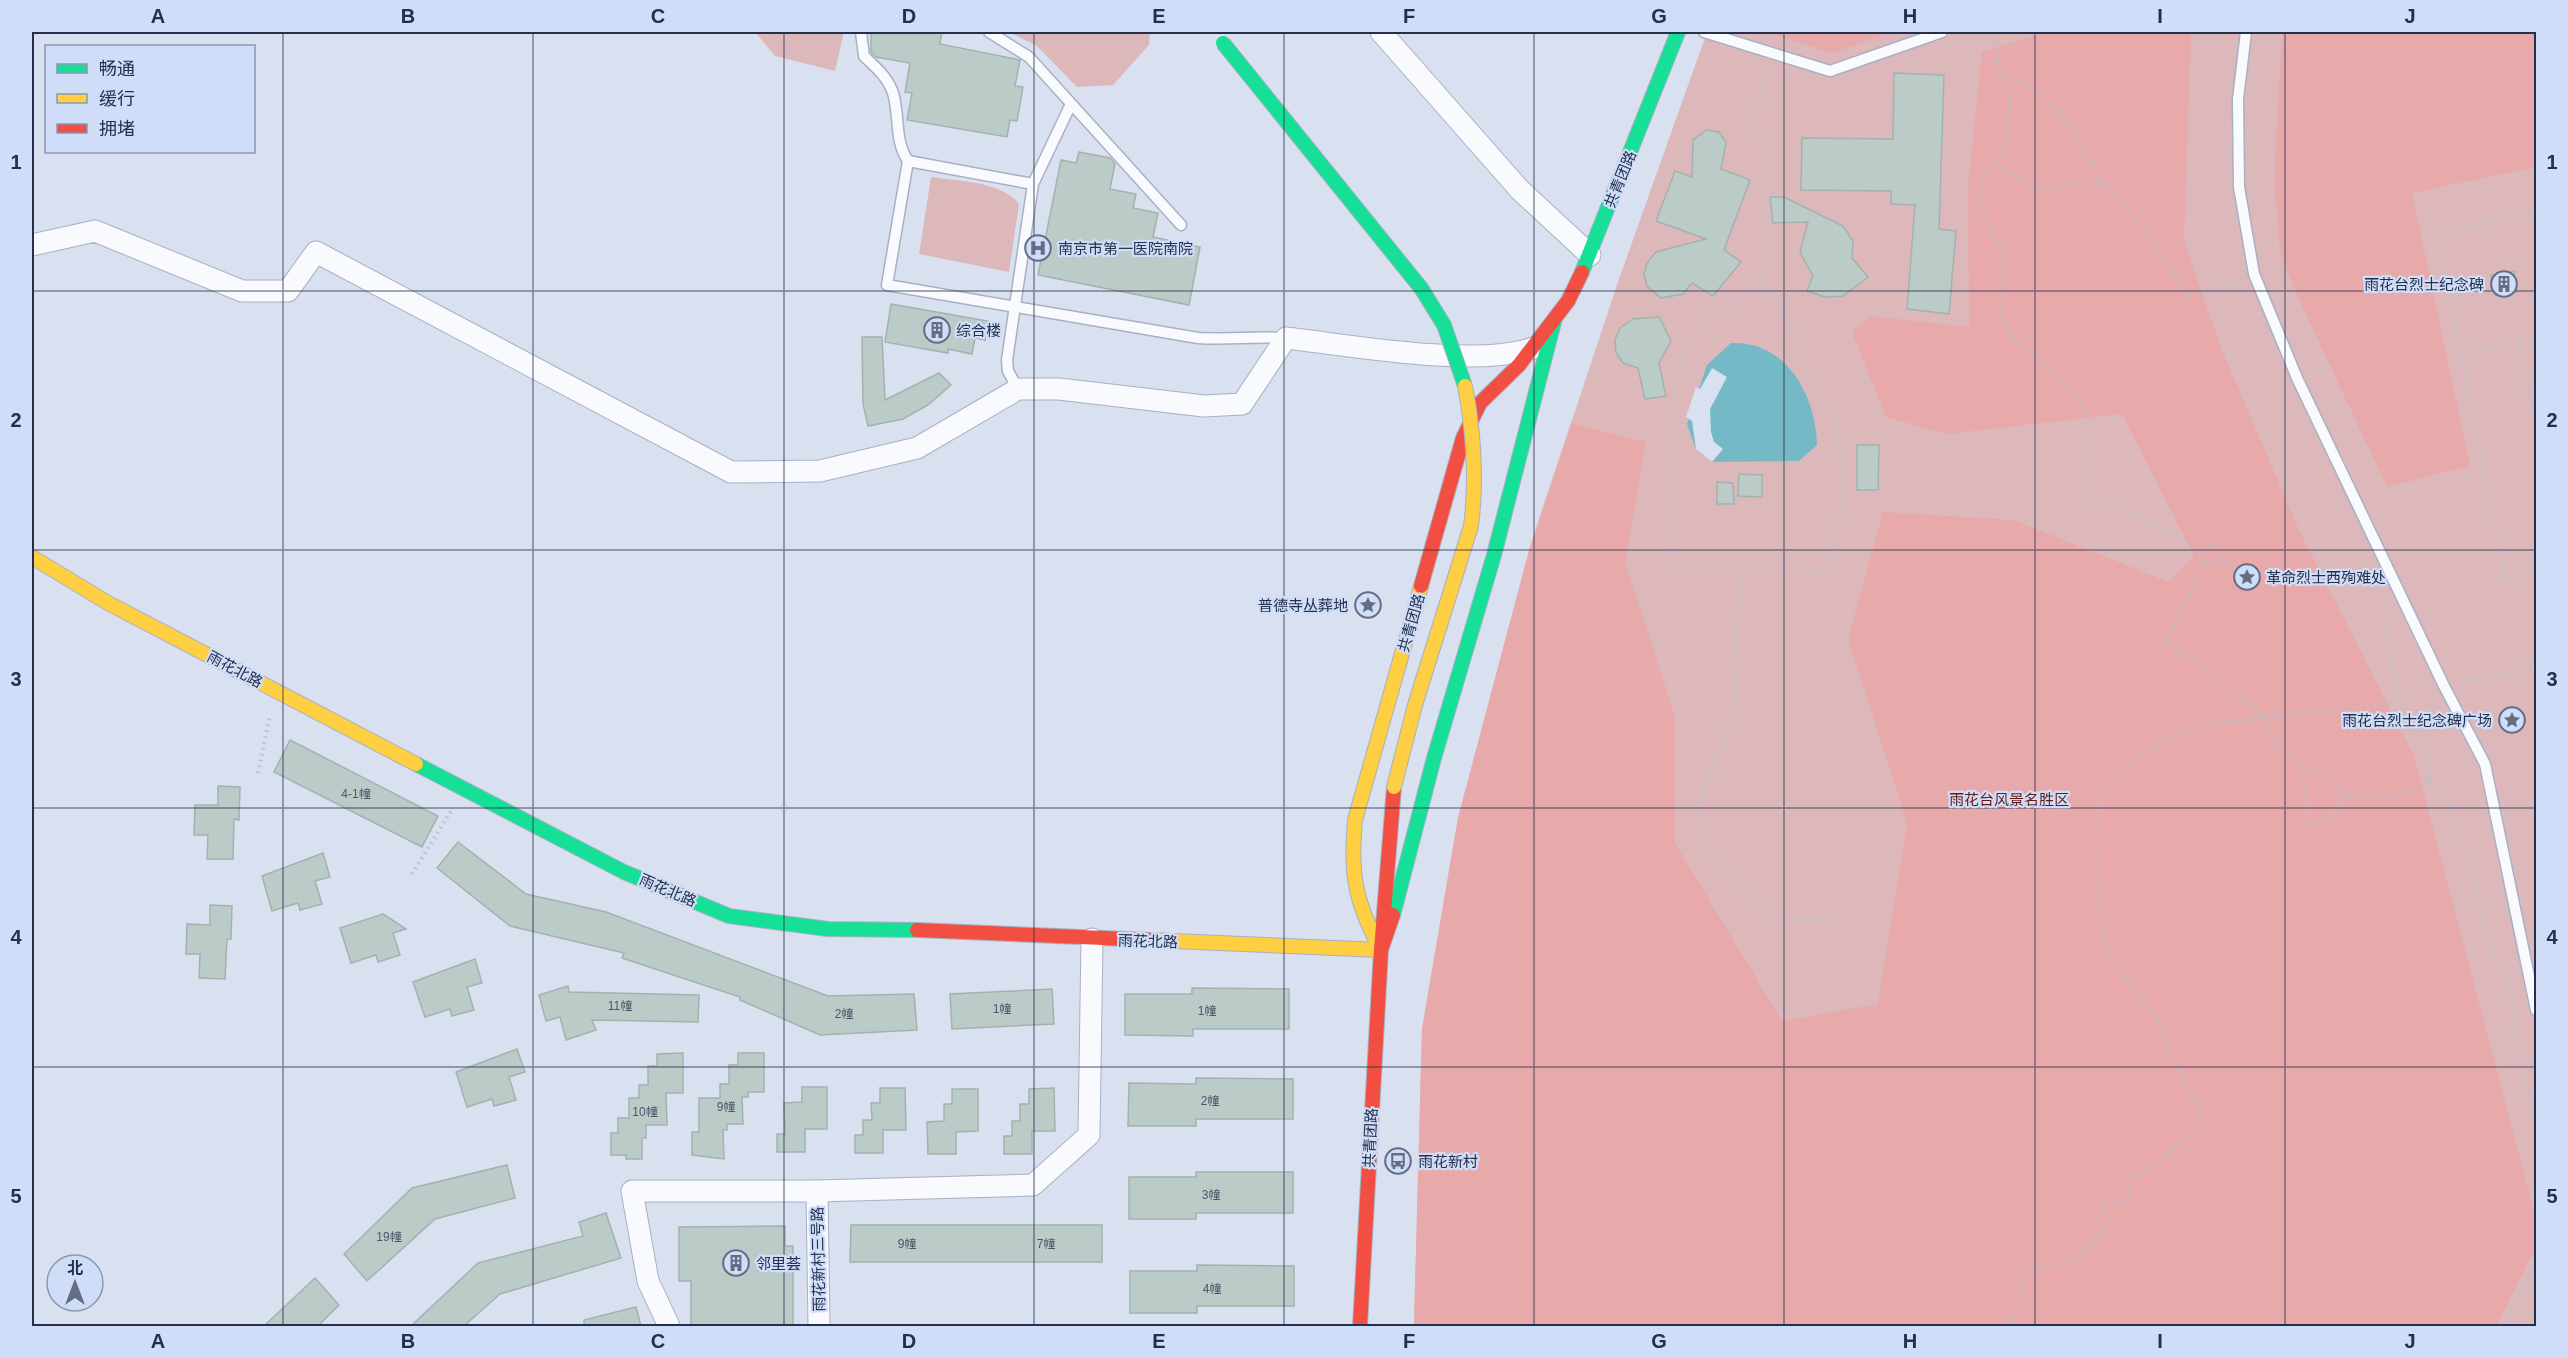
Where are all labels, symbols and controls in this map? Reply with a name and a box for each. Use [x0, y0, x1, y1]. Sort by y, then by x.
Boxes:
text: A [151, 5, 165, 27]
text: B [401, 5, 415, 27]
text: C [651, 5, 665, 27]
text: D [902, 5, 916, 27]
text: E [1152, 5, 1166, 27]
text: F [1403, 5, 1415, 27]
text: G [1651, 5, 1667, 27]
text: H [1903, 5, 1917, 27]
text: I [2157, 5, 2163, 27]
text: J [2404, 5, 2416, 27]
legend [45, 45, 255, 153]
text: 畅通 [99, 59, 135, 79]
text: 缓行 [99, 89, 135, 109]
text: 拥堵 [99, 119, 135, 139]
street label: 共青团路 [1601, 148, 1639, 210]
text: 1 [10, 151, 22, 173]
text: 1 [2546, 151, 2558, 173]
hospital icon: 南京市第一医院南院 [1023, 233, 1053, 263]
place label: 南京市第一医院南院 [1058, 240, 1193, 257]
building icon: 雨花台烈士纪念碑 [2489, 269, 2519, 299]
place label: 雨花台烈士纪念碑 [2364, 276, 2484, 293]
building icon: 综合楼 [922, 315, 952, 345]
place label: 综合楼 [956, 322, 1001, 339]
text: 2 [10, 409, 22, 431]
text: 2 [2546, 409, 2558, 431]
place icon: 革命烈士西殉难处 [2232, 562, 2262, 592]
place label: 革命烈士西殉难处 [2266, 569, 2386, 586]
place icon: 普德寺丛葬地 [1353, 590, 1383, 620]
street label: 共青团路 [1395, 592, 1427, 654]
place label: 普德寺丛葬地 [1258, 597, 1348, 614]
street label: 雨花北路 [205, 647, 265, 691]
text: 3 [10, 668, 22, 690]
text: 3 [2546, 668, 2558, 690]
place icon: 雨花台烈士纪念碑广场 [2497, 705, 2527, 735]
place label: 雨花台烈士纪念碑广场 [2342, 712, 2492, 729]
house number: 4-1幢 [341, 787, 371, 801]
park label: 雨花台风景名胜区 [1949, 791, 2069, 808]
street label: 雨花北路 [637, 870, 699, 910]
text: 4 [10, 926, 22, 948]
text: 4 [2546, 926, 2558, 948]
street label: 雨花北路 [1118, 931, 1178, 951]
house number: 11幢 [608, 999, 632, 1013]
house number: 1幢 [993, 1002, 1011, 1016]
house number: 1幢 [1198, 1004, 1216, 1018]
house number: 2幢 [835, 1007, 853, 1021]
house number: 2幢 [1201, 1094, 1219, 1108]
house number: 9幢 [717, 1100, 735, 1114]
house number: 10幢 [632, 1105, 658, 1119]
street label: 共青团路 [1360, 1108, 1380, 1168]
bus stop icon: 雨花新村 [1383, 1146, 1413, 1176]
place label: 雨花新村 [1418, 1153, 1478, 1170]
text: 5 [10, 1185, 22, 1207]
text: 5 [2546, 1185, 2558, 1207]
house number: 3幢 [1202, 1188, 1220, 1202]
street label: 雨花新村三号路 [809, 1206, 827, 1312]
house number: 19幢 [376, 1230, 402, 1244]
house number: 9幢 [898, 1237, 916, 1251]
house number: 7幢 [1037, 1237, 1055, 1251]
building icon: 邻里荟 [721, 1248, 751, 1278]
north arrow [45, 1253, 105, 1313]
place label: 邻里荟 [756, 1255, 801, 1272]
text: 北 [67, 1260, 83, 1277]
house number: 4幢 [1203, 1282, 1221, 1296]
text: A [151, 1330, 165, 1352]
text: B [401, 1330, 415, 1352]
text: C [651, 1330, 665, 1352]
text: D [902, 1330, 916, 1352]
text: E [1152, 1330, 1166, 1352]
text: F [1403, 1330, 1415, 1352]
text: G [1651, 1330, 1667, 1352]
text: H [1903, 1330, 1917, 1352]
text: I [2157, 1330, 2163, 1352]
text: J [2404, 1330, 2416, 1352]

